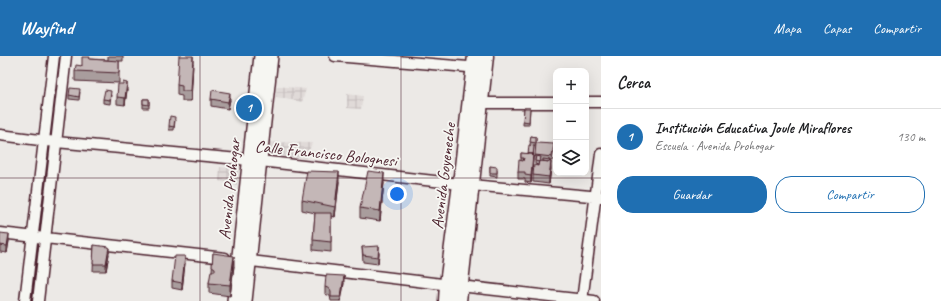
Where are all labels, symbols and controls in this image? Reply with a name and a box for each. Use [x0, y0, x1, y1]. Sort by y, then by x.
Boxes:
text: Wayfind [20, 16, 73, 40]
text: Mapa [774, 20, 801, 37]
text: Capas [823, 20, 851, 37]
text: Compartir [873, 20, 921, 37]
map controls [553, 68, 589, 176]
button: + [553, 68, 589, 104]
text: Cerca [617, 72, 650, 93]
pin: 1 [236, 93, 262, 123]
button: − [553, 104, 589, 140]
text: Institución Educativa Joule Miraflores [655, 119, 851, 138]
street label: Avenida Goyeneche [427, 120, 461, 230]
text: 1 [627, 129, 633, 145]
text: 130 m [897, 129, 925, 145]
street label: Avenida Prohogar [214, 136, 245, 240]
street label: Calle Francisco Bolognesi [254, 136, 401, 172]
text: Escuela · Avenida Prohogar [655, 138, 773, 154]
button: layers [553, 140, 589, 176]
button: Guardar [617, 176, 767, 213]
button: Compartir [775, 176, 925, 213]
your location [387, 184, 407, 204]

